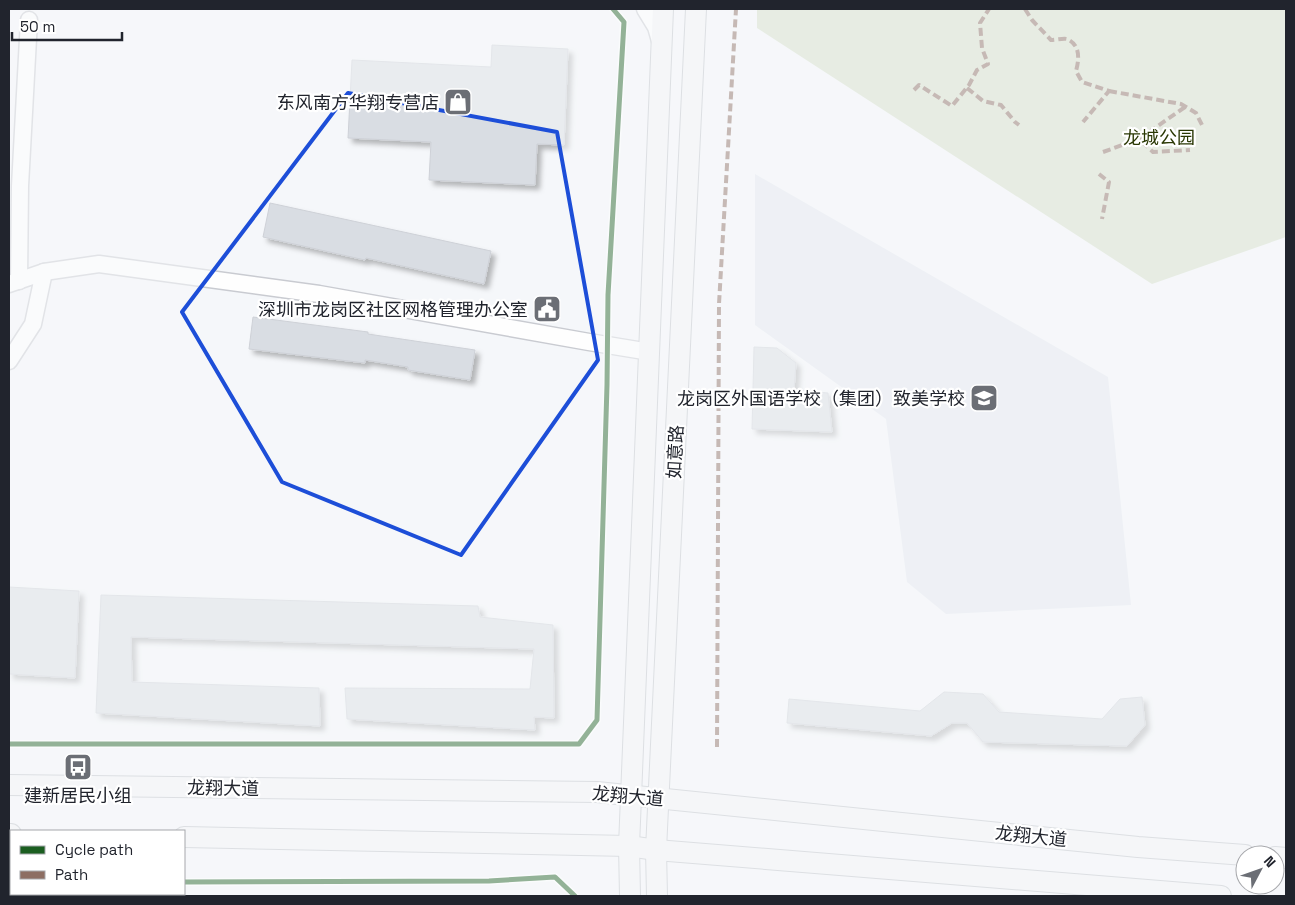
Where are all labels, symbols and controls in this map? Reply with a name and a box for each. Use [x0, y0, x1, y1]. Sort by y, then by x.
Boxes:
scale bar [12, 10, 122, 42]
text: 50 m [20, 17, 55, 36]
shop icon: 东风南方华翔专营店 [443, 87, 473, 117]
place label: 东风南方华翔专营店 [277, 91, 439, 114]
park label: 龙城公园 [1123, 126, 1195, 149]
public building icon: 深圳市龙岗区社区网格管理办公室 [532, 294, 562, 324]
place label: 深圳市龙岗区社区网格管理办公室 [258, 298, 528, 321]
school or university icon: 龙岗区外国语学校（集团）致美学校 [969, 383, 999, 413]
place label: 龙岗区外国语学校（集团）致美学校 [677, 387, 965, 410]
street label: 如意路 [662, 424, 688, 480]
bus stop icon: 建新居民小组 [63, 752, 93, 782]
street label: 龙翔大道 [187, 776, 259, 800]
street label: 龙翔大道 [591, 781, 665, 811]
place label: 建新居民小组 [24, 784, 132, 807]
street label: 龙翔大道 [994, 821, 1068, 851]
legend [10, 830, 185, 895]
text: Cycle path [55, 840, 133, 859]
north arrow [1235, 845, 1285, 895]
text: N [1260, 852, 1280, 871]
text: Path [55, 865, 88, 884]

